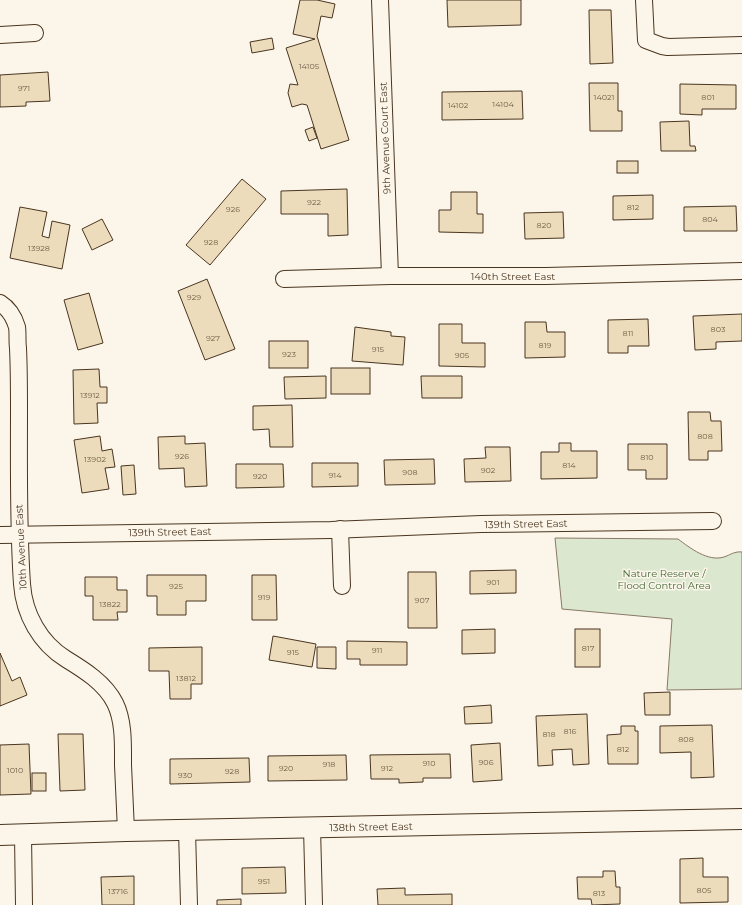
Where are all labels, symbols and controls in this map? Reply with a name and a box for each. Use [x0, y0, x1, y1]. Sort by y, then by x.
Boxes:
house number: 14105 [299, 61, 320, 71]
street label: 9th Avenue Court East [377, 82, 393, 194]
house number: 971 [18, 83, 30, 93]
house number: 14021 [594, 92, 614, 102]
house number: 801 [701, 92, 715, 102]
house number: 14104 [492, 99, 514, 109]
house number: 14102 [448, 100, 469, 110]
house number: 922 [307, 197, 321, 207]
house number: 812 [627, 202, 640, 212]
house number: 926 [226, 204, 240, 214]
house number: 804 [702, 214, 719, 224]
house number: 820 [537, 220, 551, 230]
house number: 928 [204, 237, 218, 247]
house number: 13928 [28, 243, 50, 253]
street label: 140th Street East [471, 270, 555, 283]
house number: 929 [187, 292, 201, 302]
house number: 803 [711, 324, 726, 334]
house number: 811 [623, 328, 633, 338]
house number: 927 [206, 333, 220, 343]
house number: 819 [539, 340, 552, 350]
house number: 915 [372, 344, 385, 354]
house number: 923 [282, 349, 296, 359]
house number: 905 [455, 350, 470, 360]
house number: 13912 [80, 390, 100, 400]
house number: 808 [697, 431, 713, 441]
house number: 926 [175, 451, 189, 461]
house number: 810 [640, 452, 654, 462]
house number: 13902 [84, 454, 107, 464]
house number: 814 [562, 460, 576, 470]
house number: 902 [481, 465, 496, 475]
house number: 908 [402, 467, 418, 477]
house number: 914 [328, 470, 342, 480]
house number: 920 [253, 471, 267, 481]
street label: 10th Avenue East [12, 504, 30, 590]
street label: 139th Street East [484, 517, 568, 531]
street label: 139th Street East [128, 525, 212, 539]
park label: Nature Reserve / Flood Control Area [617, 567, 711, 592]
house number: 901 [486, 577, 500, 587]
house number: 925 [169, 581, 183, 591]
house number: 919 [258, 592, 270, 602]
house number: 907 [415, 595, 430, 605]
house number: 13822 [99, 599, 121, 609]
house number: 817 [582, 643, 595, 653]
house number: 911 [372, 645, 382, 655]
house number: 915 [287, 647, 300, 657]
house number: 13812 [176, 673, 196, 683]
house number: 816 [564, 726, 577, 736]
house number: 818 [542, 729, 556, 739]
house number: 808 [678, 734, 694, 744]
house number: 812 [617, 744, 630, 754]
house number: 906 [478, 757, 494, 767]
house number: 910 [422, 758, 436, 768]
house number: 918 [323, 759, 335, 769]
house number: 920 [279, 763, 293, 773]
house number: 912 [381, 763, 394, 773]
house number: 1010 [7, 765, 23, 775]
house number: 928 [225, 766, 239, 776]
house number: 930 [178, 770, 192, 780]
street label: 138th Street East [329, 820, 413, 834]
house number: 951 [258, 876, 270, 886]
house number: 805 [697, 885, 712, 895]
house number: 13716 [108, 886, 128, 896]
house number: 813 [593, 888, 606, 898]

